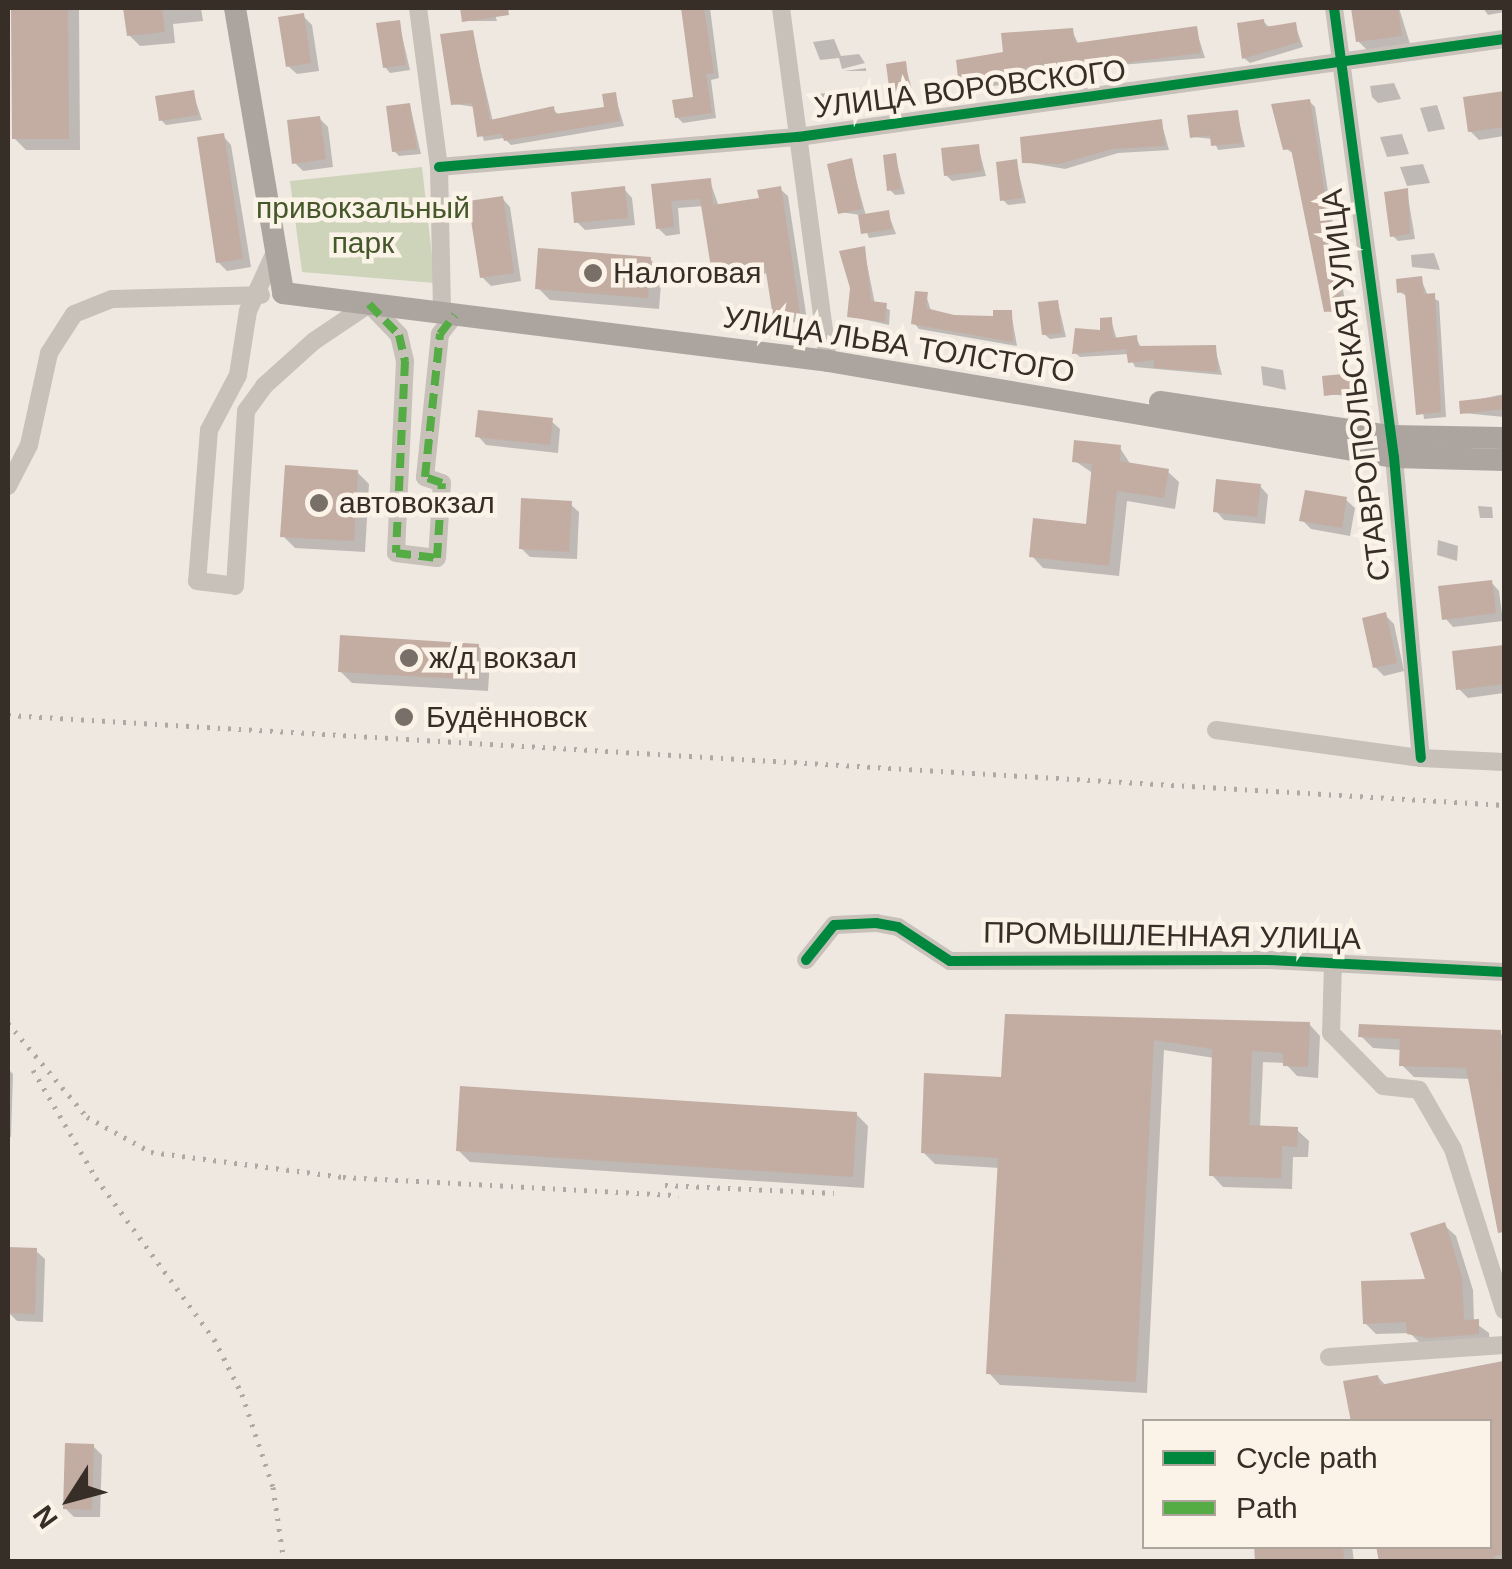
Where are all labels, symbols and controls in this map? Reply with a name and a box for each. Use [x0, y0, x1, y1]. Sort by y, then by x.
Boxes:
street label: УЛИЦА ВОРОВСКОГО [812, 52, 1128, 126]
street label: СТАВРОПОЛЬСКАЯ УЛИЦА [1314, 187, 1398, 583]
park label: привокзальный парк [256, 190, 470, 260]
place label: Налоговая [613, 255, 761, 291]
marker: Налоговая [582, 262, 604, 284]
street label: УЛИЦА ЛЬВА ТОЛСТОГО [721, 299, 1077, 391]
place label: автовокзал [339, 485, 495, 521]
marker: автовокзал [308, 492, 330, 514]
place label: ж/д вокзал [429, 640, 577, 676]
marker: ж/д вокзал [398, 647, 420, 669]
place label: Будённовск [426, 699, 587, 735]
marker: Будённовск [391, 704, 417, 730]
street label: ПРОМЫШЛЕННАЯ УЛИЦА [983, 915, 1361, 957]
legend [1142, 1419, 1492, 1549]
text: Cycle path [1236, 1441, 1378, 1474]
north arrow [20, 1449, 120, 1549]
text: Path [1236, 1491, 1298, 1524]
text: N [27, 1500, 64, 1534]

